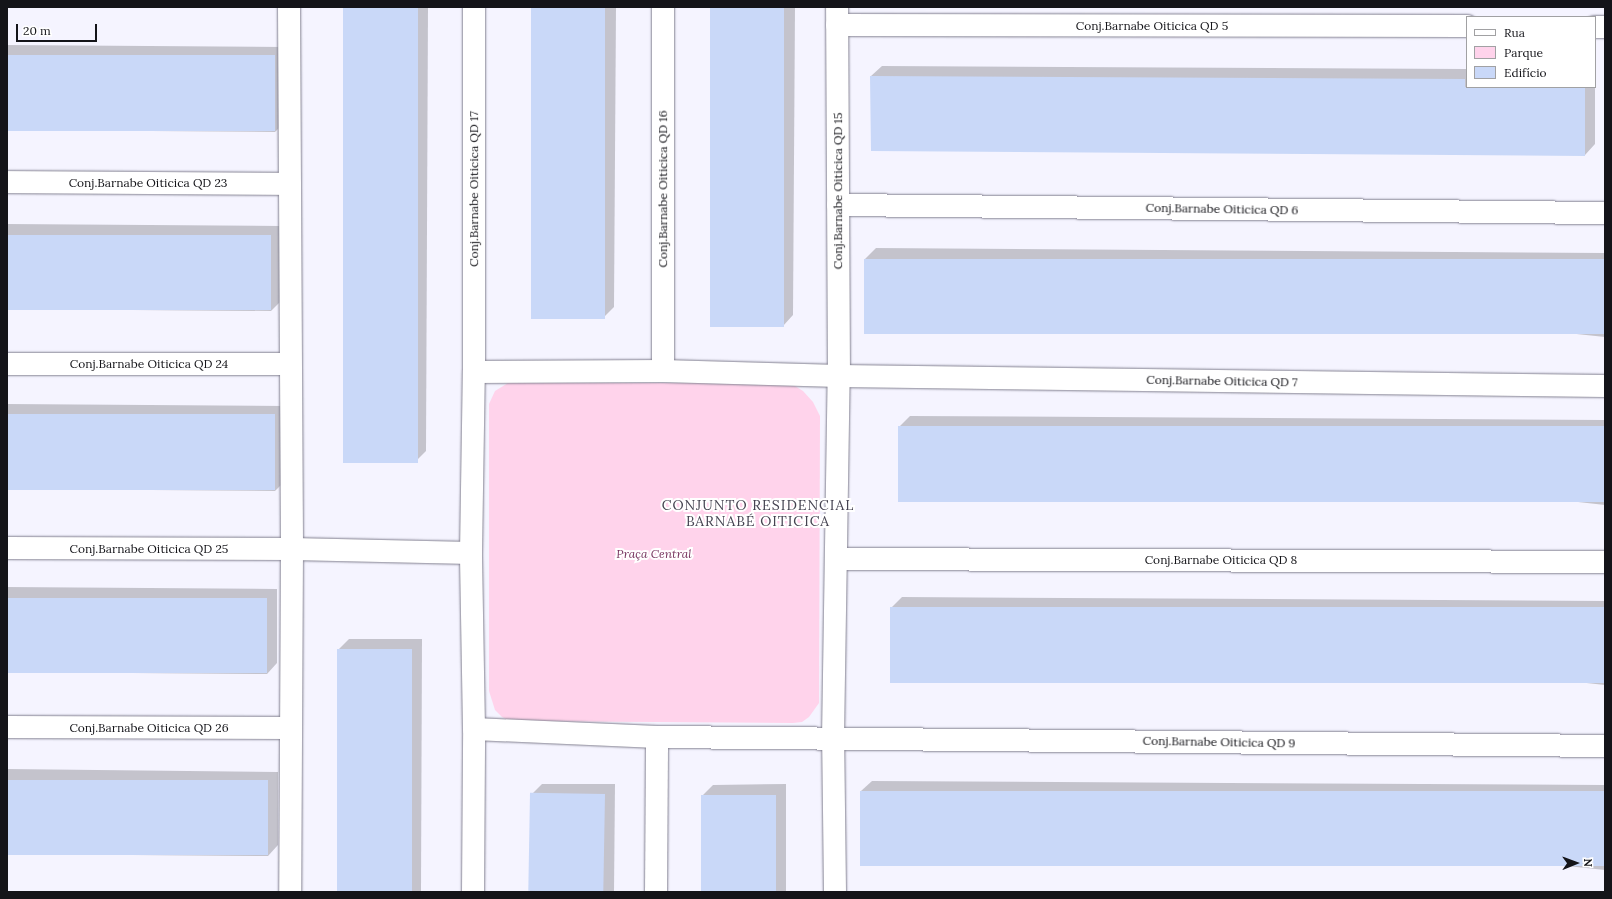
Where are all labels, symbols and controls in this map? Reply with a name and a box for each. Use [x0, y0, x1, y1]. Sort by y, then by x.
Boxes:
scale bar [18, 16, 99, 42]
legend [1466, 16, 1596, 88]
street label: Conj.Barnabe Oiticica QD 5 [1076, 19, 1228, 33]
text: 20 m [23, 23, 51, 38]
text: Rua [1504, 25, 1525, 40]
text: Parque [1504, 45, 1543, 60]
text: Edifício [1504, 65, 1547, 80]
street label: Conj.Barnabe Oiticica QD 16 [656, 110, 670, 268]
street label: Conj.Barnabe Oiticica QD 17 [467, 111, 481, 267]
street label: Conj.Barnabe Oiticica QD 15 [831, 113, 845, 269]
street label: Conj.Barnabe Oiticica QD 23 [69, 176, 227, 190]
street label: Conj.Barnabe Oiticica QD 6 [1146, 200, 1298, 218]
street label: Conj.Barnabe Oiticica QD 24 [70, 357, 228, 371]
street label: Conj.Barnabe Oiticica QD 7 [1146, 372, 1298, 390]
district label: CONJUNTO RESIDENCIAL BARNABÉ OITICICA [662, 497, 854, 530]
street label: Conj.Barnabe Oiticica QD 25 [70, 542, 228, 556]
park label: Praça Central [616, 547, 692, 561]
street label: Conj.Barnabe Oiticica QD 8 [1145, 553, 1297, 567]
street label: Conj.Barnabe Oiticica QD 26 [69, 721, 229, 735]
street label: Conj.Barnabe Oiticica QD 9 [1143, 733, 1295, 751]
north arrow [1556, 843, 1596, 883]
text: N [1581, 858, 1595, 867]

